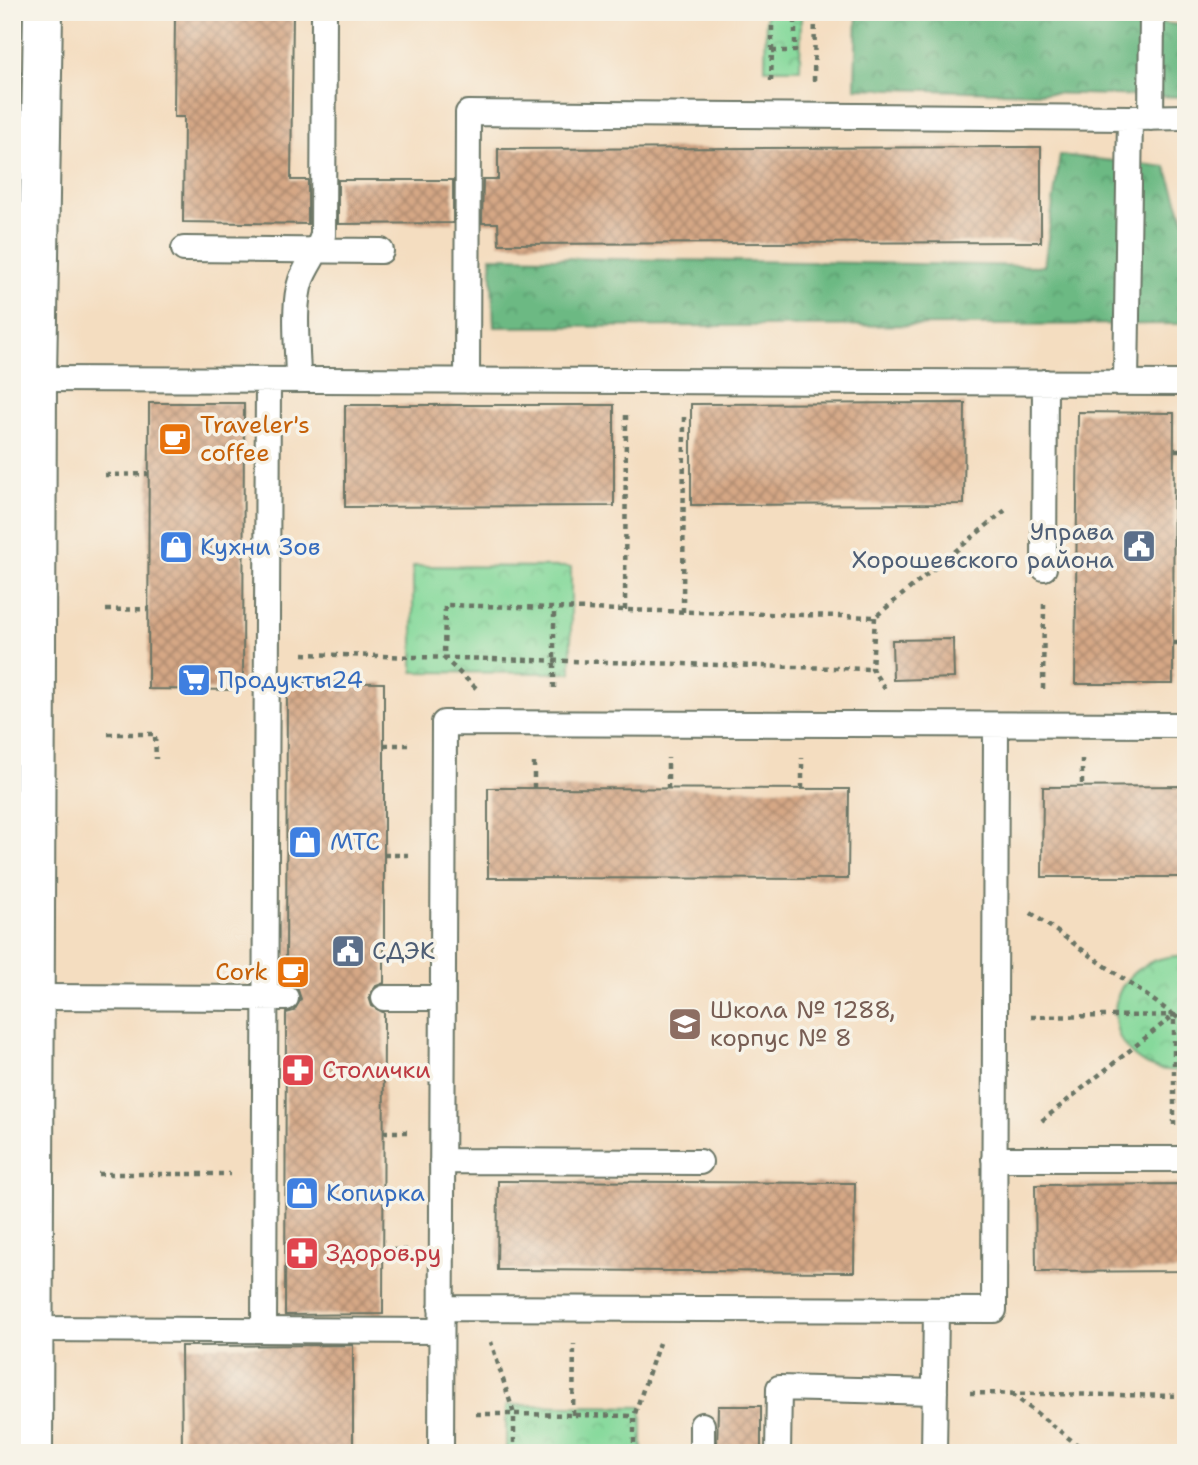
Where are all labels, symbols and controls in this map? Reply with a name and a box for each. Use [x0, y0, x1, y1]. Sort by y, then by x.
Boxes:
place label: Traveler's coffee [200, 409, 310, 469]
cafe icon: Traveler's coffee [156, 420, 194, 458]
place label: Управа Хорошевского района [852, 516, 1114, 576]
public building icon: Управа Хорошевского района [1120, 527, 1158, 565]
shop icon: Кухни Зов [157, 528, 195, 566]
place label: Кухни Зов [200, 531, 320, 563]
supermarket icon: Продукты24 [175, 661, 213, 699]
place label: Продукты24 [218, 664, 363, 696]
shop icon: МТС [286, 823, 324, 861]
place label: МТС [330, 826, 380, 858]
public building icon: СДЭК [329, 932, 367, 970]
place label: СДЭК [372, 935, 436, 967]
cafe icon: Cork [274, 953, 312, 991]
place label: Cork [215, 956, 268, 988]
place label: Школа № 1288, корпус № 8 [710, 994, 896, 1054]
school or university icon: Школа № 1288, корпус № 8 [666, 1005, 704, 1043]
pharmacy icon: Столички [279, 1051, 317, 1089]
place label: Столички [322, 1054, 431, 1086]
shop icon: Копирка [283, 1174, 321, 1212]
place label: Копирка [326, 1177, 425, 1209]
pharmacy icon: Здоров.ру [283, 1234, 321, 1272]
place label: Здоров.ру [326, 1237, 441, 1269]

